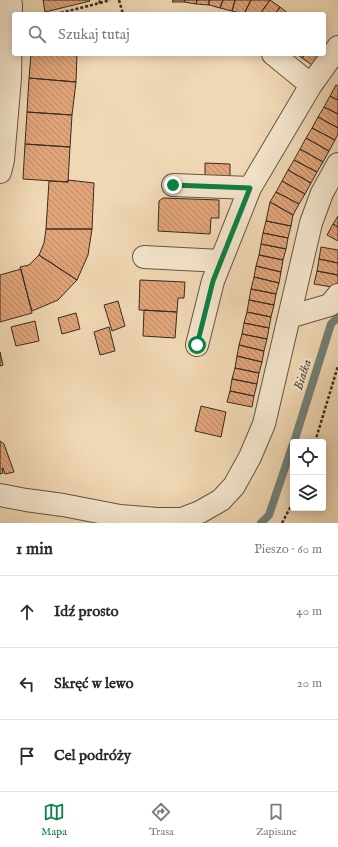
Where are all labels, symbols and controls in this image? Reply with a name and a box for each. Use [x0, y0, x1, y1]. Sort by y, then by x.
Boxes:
search box [12, 12, 326, 56]
icon: search [26, 23, 48, 45]
text: Szukaj tutaj [58, 25, 130, 44]
route end [164, 176, 182, 194]
route start [188, 336, 206, 354]
water label: Białka [290, 357, 316, 393]
map controls [290, 439, 326, 511]
button: locate [290, 439, 326, 475]
button: layers [290, 475, 326, 511]
text: 1 min [16, 539, 53, 560]
text: Pieszo · 60 m [254, 541, 322, 558]
icon: ahead [16, 601, 38, 623]
text: Idź prosto [54, 602, 119, 621]
text: 40 m [296, 603, 322, 620]
icon: left [16, 673, 38, 695]
text: Skręć w lewo [54, 674, 134, 693]
text: 20 m [297, 675, 322, 692]
icon: arrive [16, 745, 38, 767]
text: Cel podróży [54, 746, 131, 765]
tab: Mapa [41, 801, 67, 839]
tab: Trasa [149, 801, 174, 839]
tab: Zapisane [256, 801, 297, 839]

